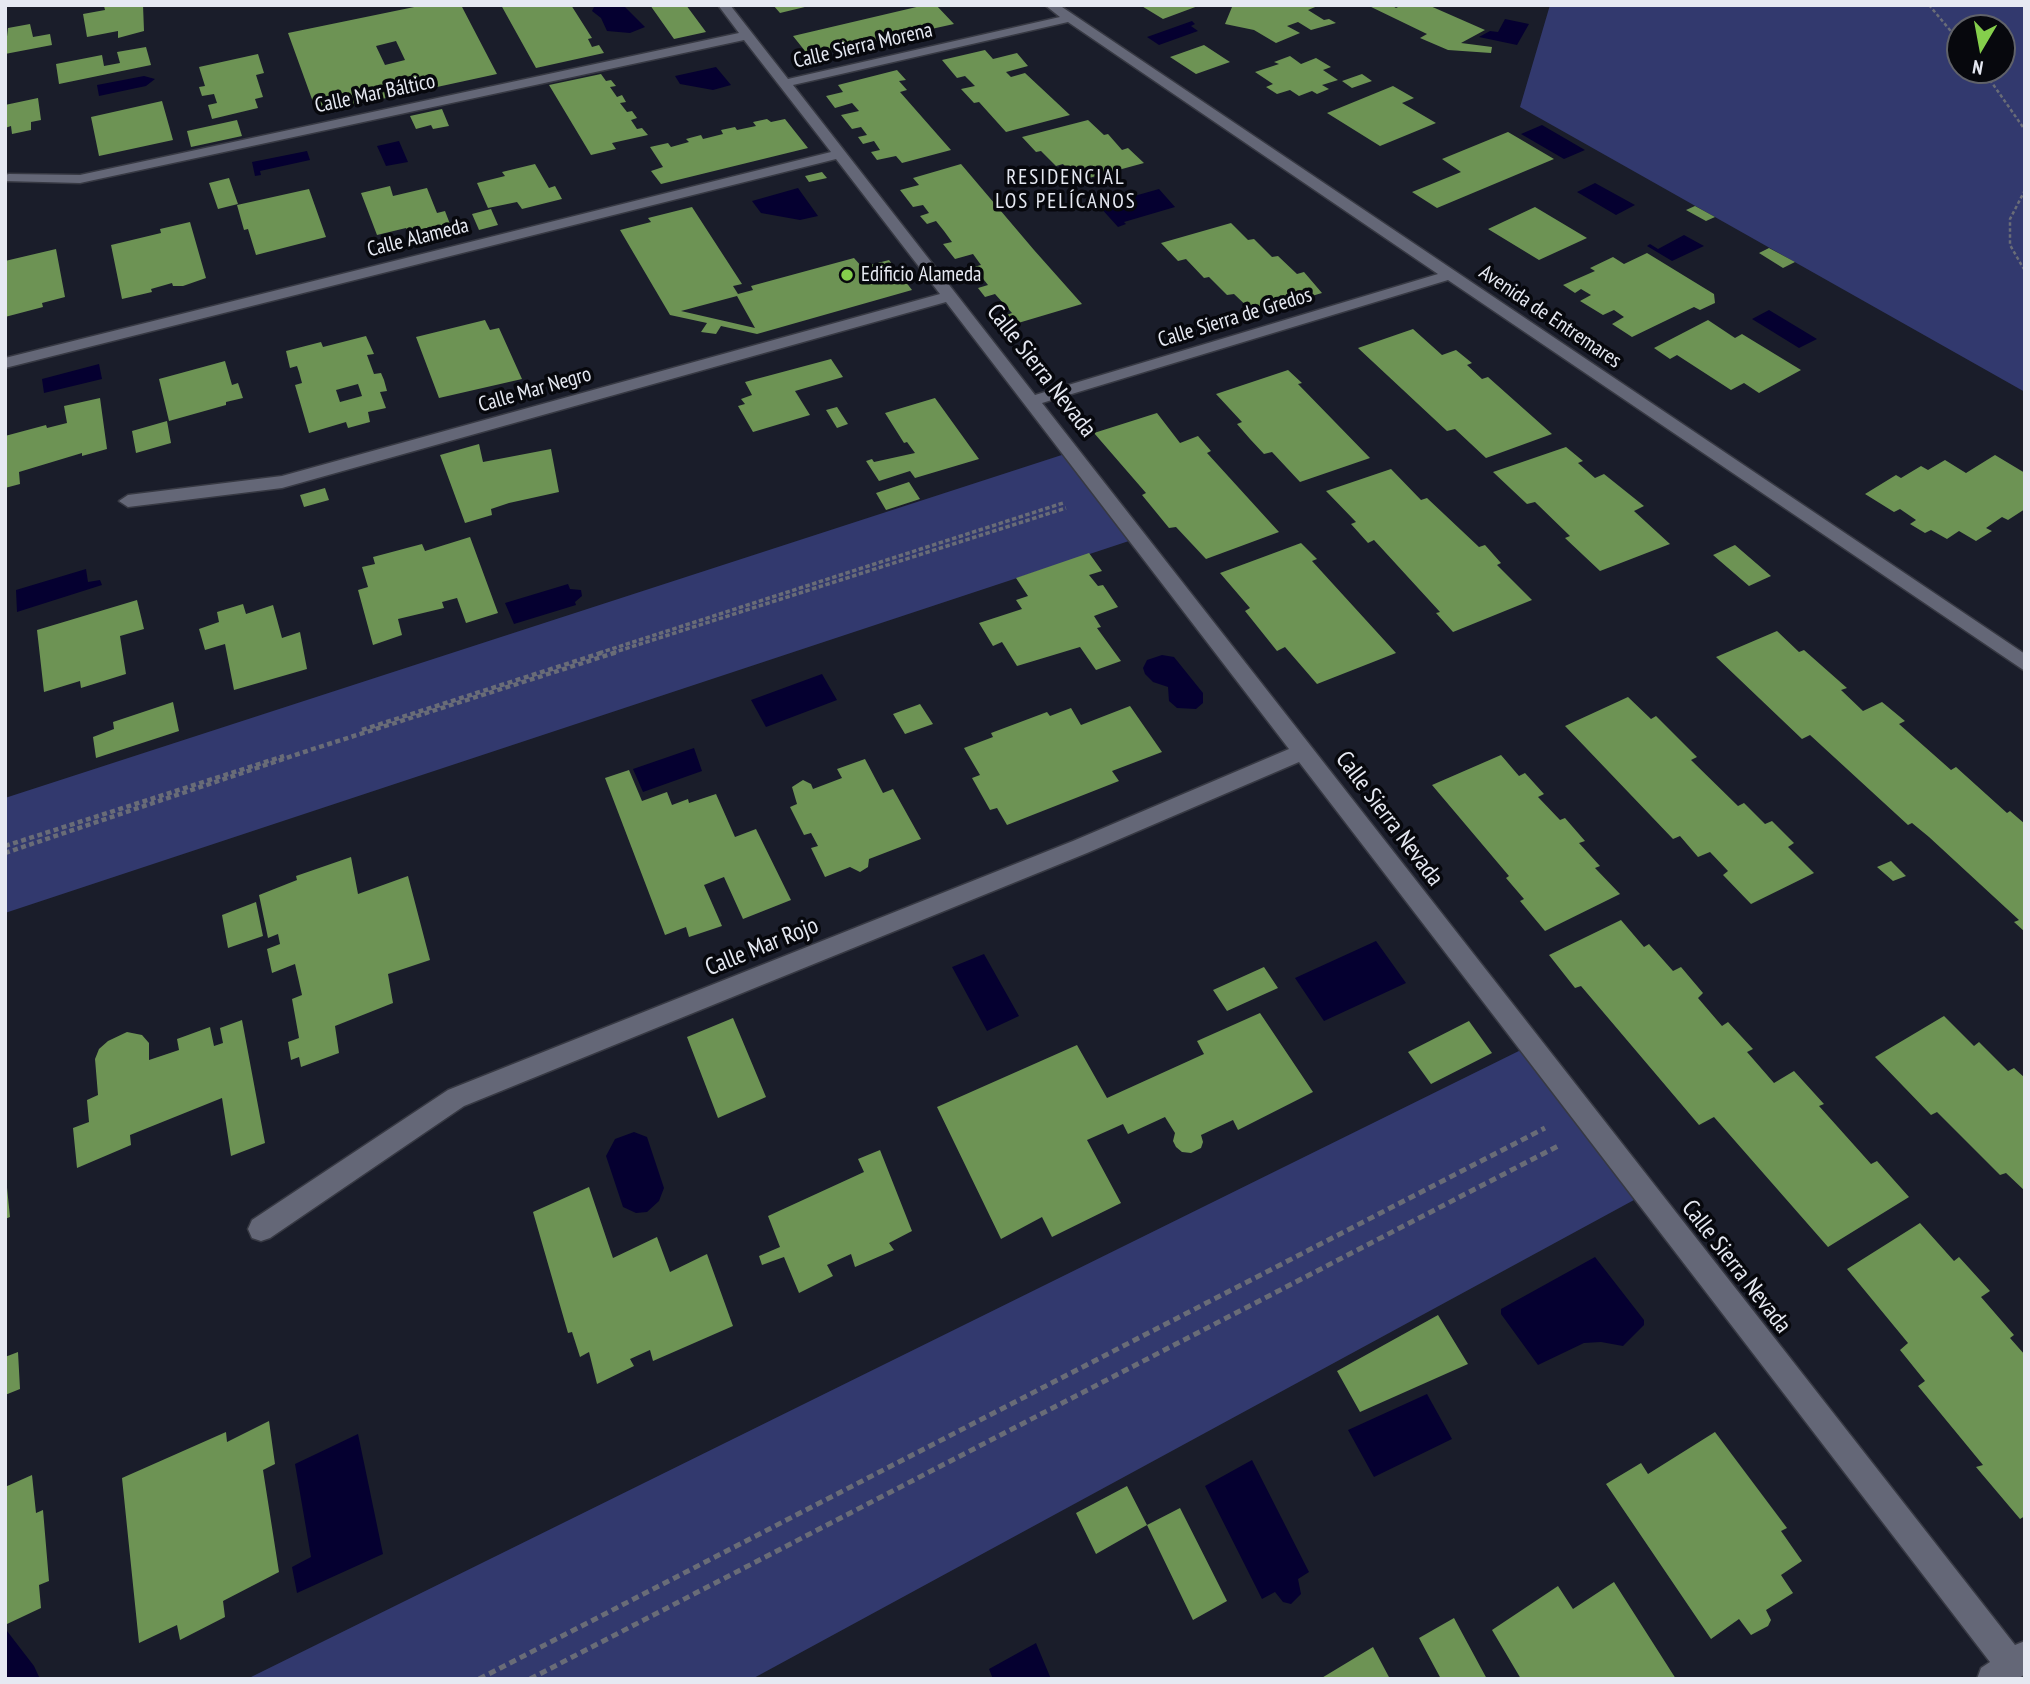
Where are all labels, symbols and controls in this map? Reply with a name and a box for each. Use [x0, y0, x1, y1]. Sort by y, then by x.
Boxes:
north arrow [1946, 14, 2016, 84]
street label: Calle Sierra Morena [791, 18, 935, 74]
text: N [1971, 55, 1985, 80]
street label: Calle Mar Báltico [313, 69, 437, 119]
district label: RESIDENCIAL LOS PELÍCANOS [997, 165, 1135, 215]
street label: Calle Alameda [365, 213, 471, 263]
street label: Avenida de Entremares [1474, 260, 1626, 374]
place label: Edificio Alameda [861, 262, 981, 288]
marker: Edificio Alameda [839, 267, 855, 283]
street label: Calle Sierra de Gredos [1155, 283, 1315, 353]
street label: Calle Sierra Nevada [980, 299, 1102, 443]
street label: Calle Mar Negro [476, 362, 594, 418]
street label: Calle Sierra Nevada [1329, 746, 1449, 892]
street label: Calle Mar Rojo [701, 911, 823, 983]
street label: Calle Sierra Nevada [1675, 1195, 1797, 1339]

